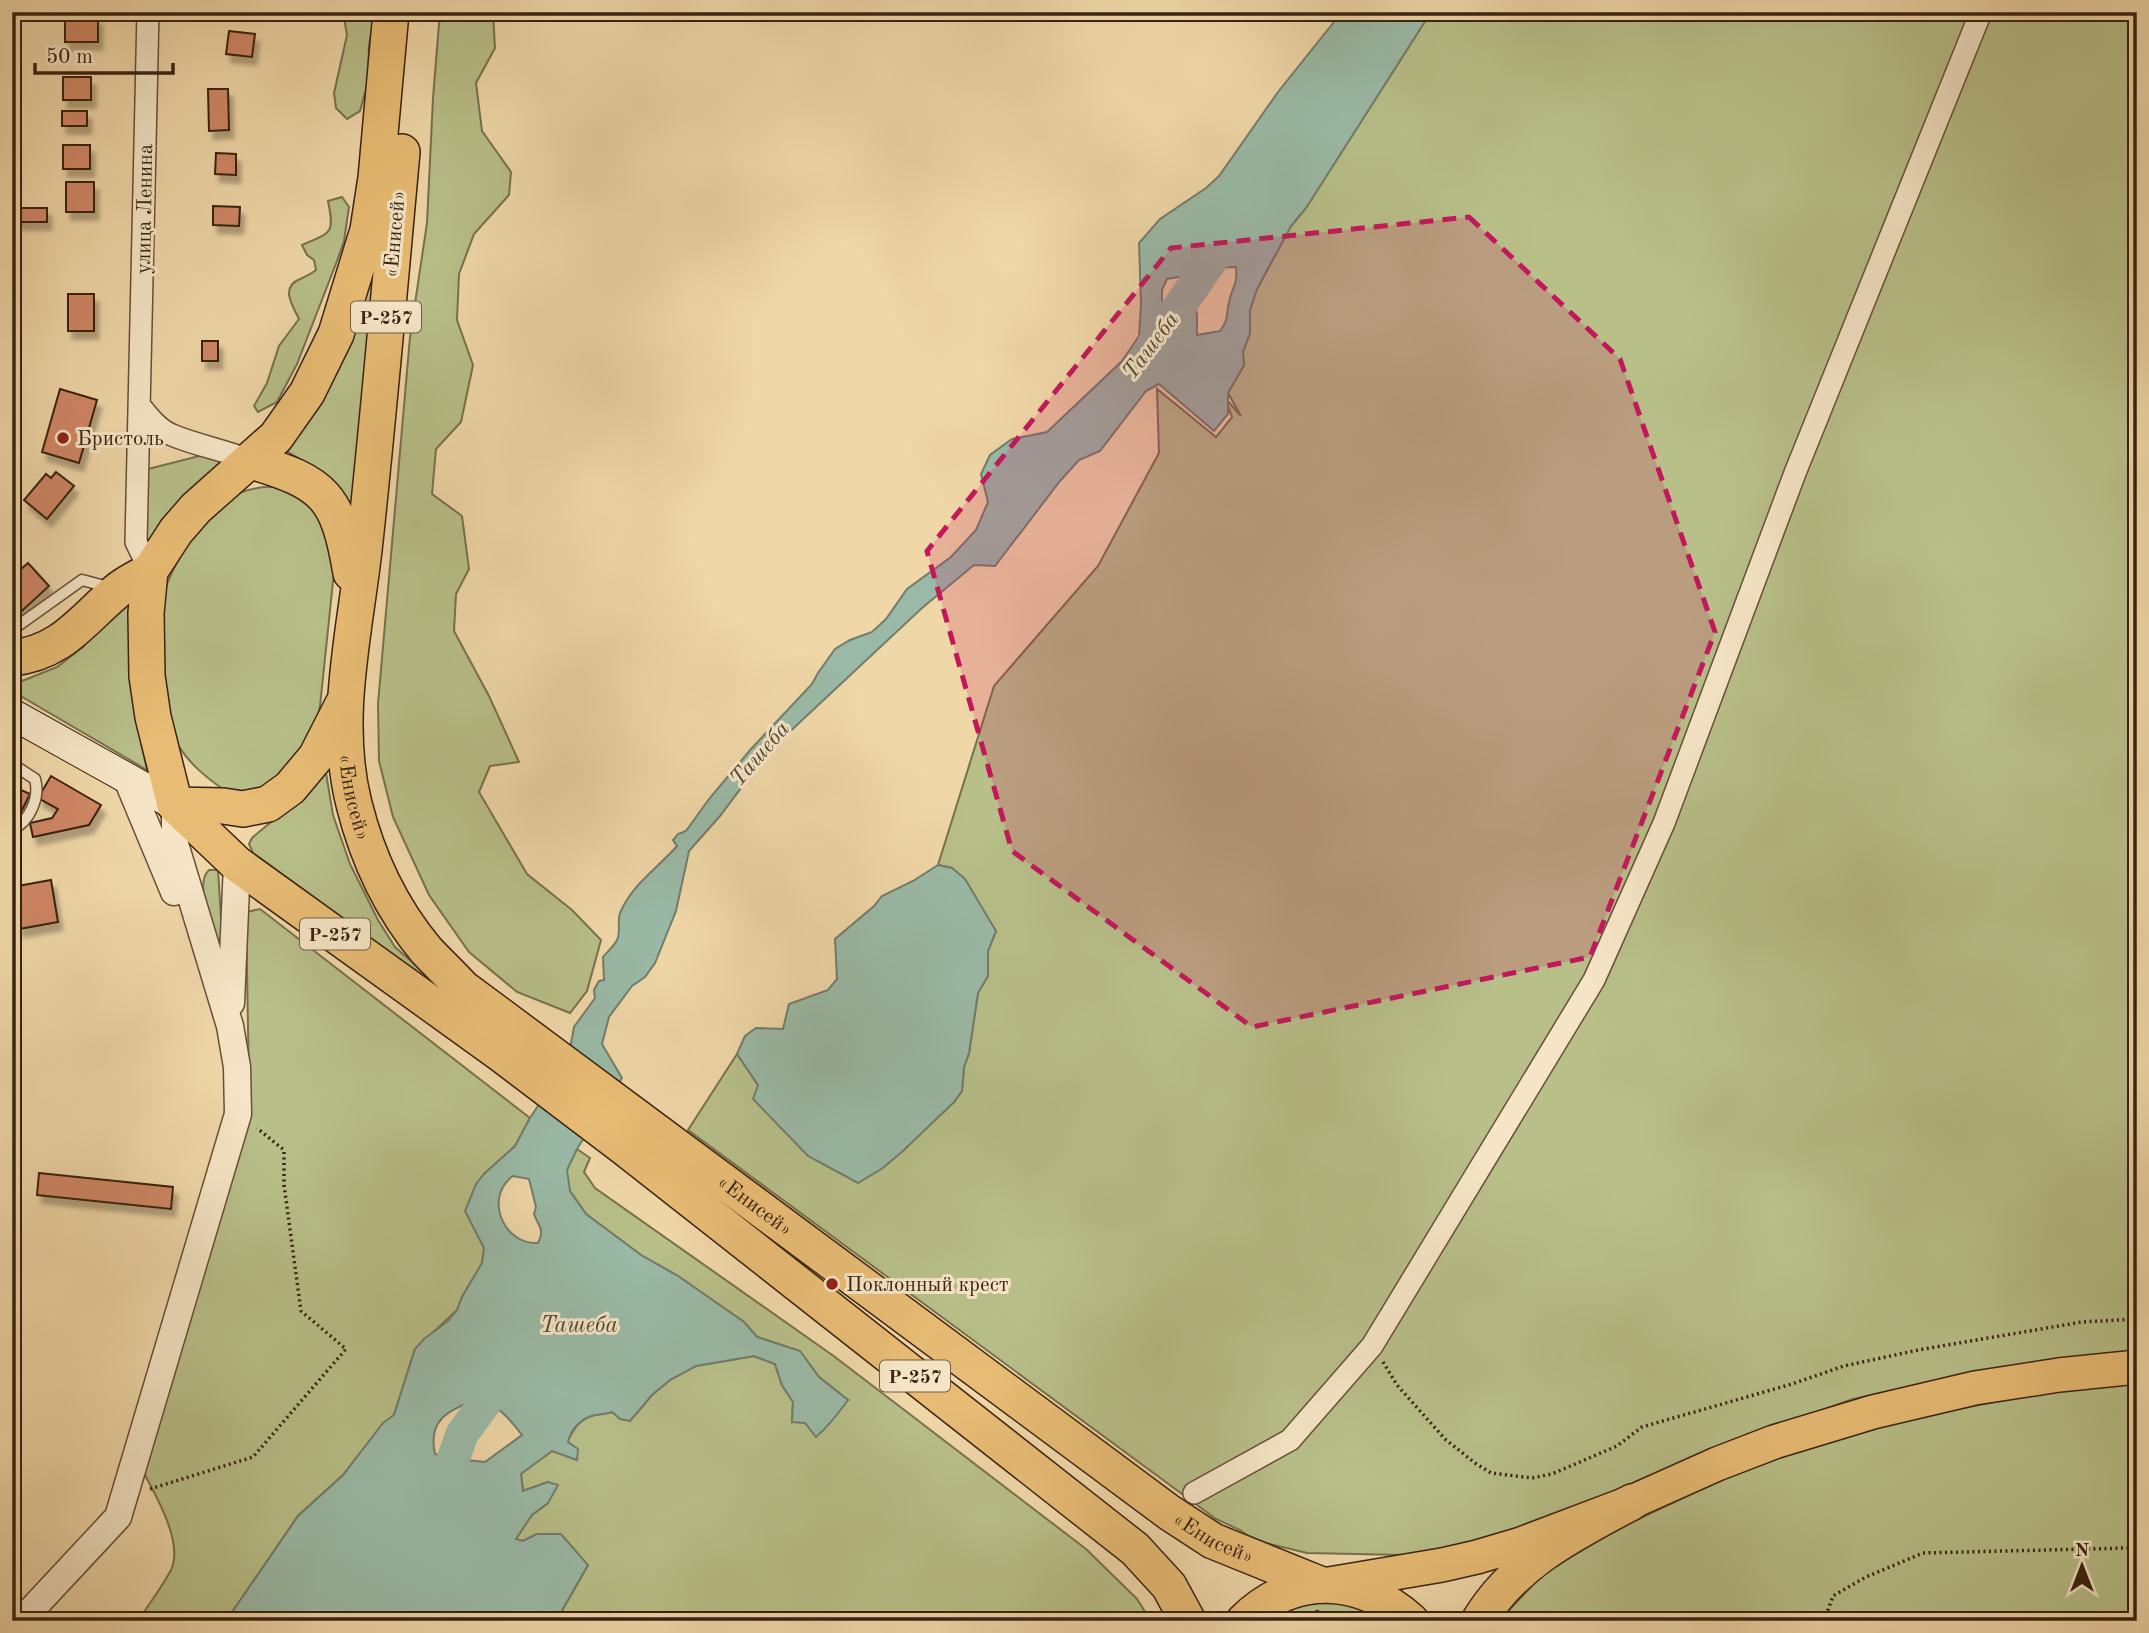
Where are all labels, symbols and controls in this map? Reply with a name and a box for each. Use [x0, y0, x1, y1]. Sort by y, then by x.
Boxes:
scale bar [35, 32, 173, 76]
text: 50 m [46, 47, 93, 68]
street label: улица Ленина [134, 144, 157, 274]
street label: «Енисей» [381, 190, 410, 279]
road number: Р-257 [351, 302, 421, 332]
water label: Ташеба [1119, 308, 1184, 384]
place label: Бристоль [77, 429, 164, 450]
marker: Бристоль [55, 430, 71, 446]
water label: Ташеба [726, 717, 794, 791]
street label: «Енисей» [334, 753, 373, 843]
road number: Р-257 [300, 918, 370, 950]
street label: «Енисей» [713, 1172, 796, 1241]
place label: Поклонный крест [846, 1275, 1009, 1296]
marker: Поклонный крест [824, 1276, 840, 1292]
water label: Ташеба [540, 1314, 618, 1337]
road number: Р-257 [880, 1360, 950, 1392]
street label: «Енисей» [1169, 1509, 1256, 1568]
north arrow [2048, 1532, 2118, 1602]
text: N [2075, 1542, 2090, 1561]

